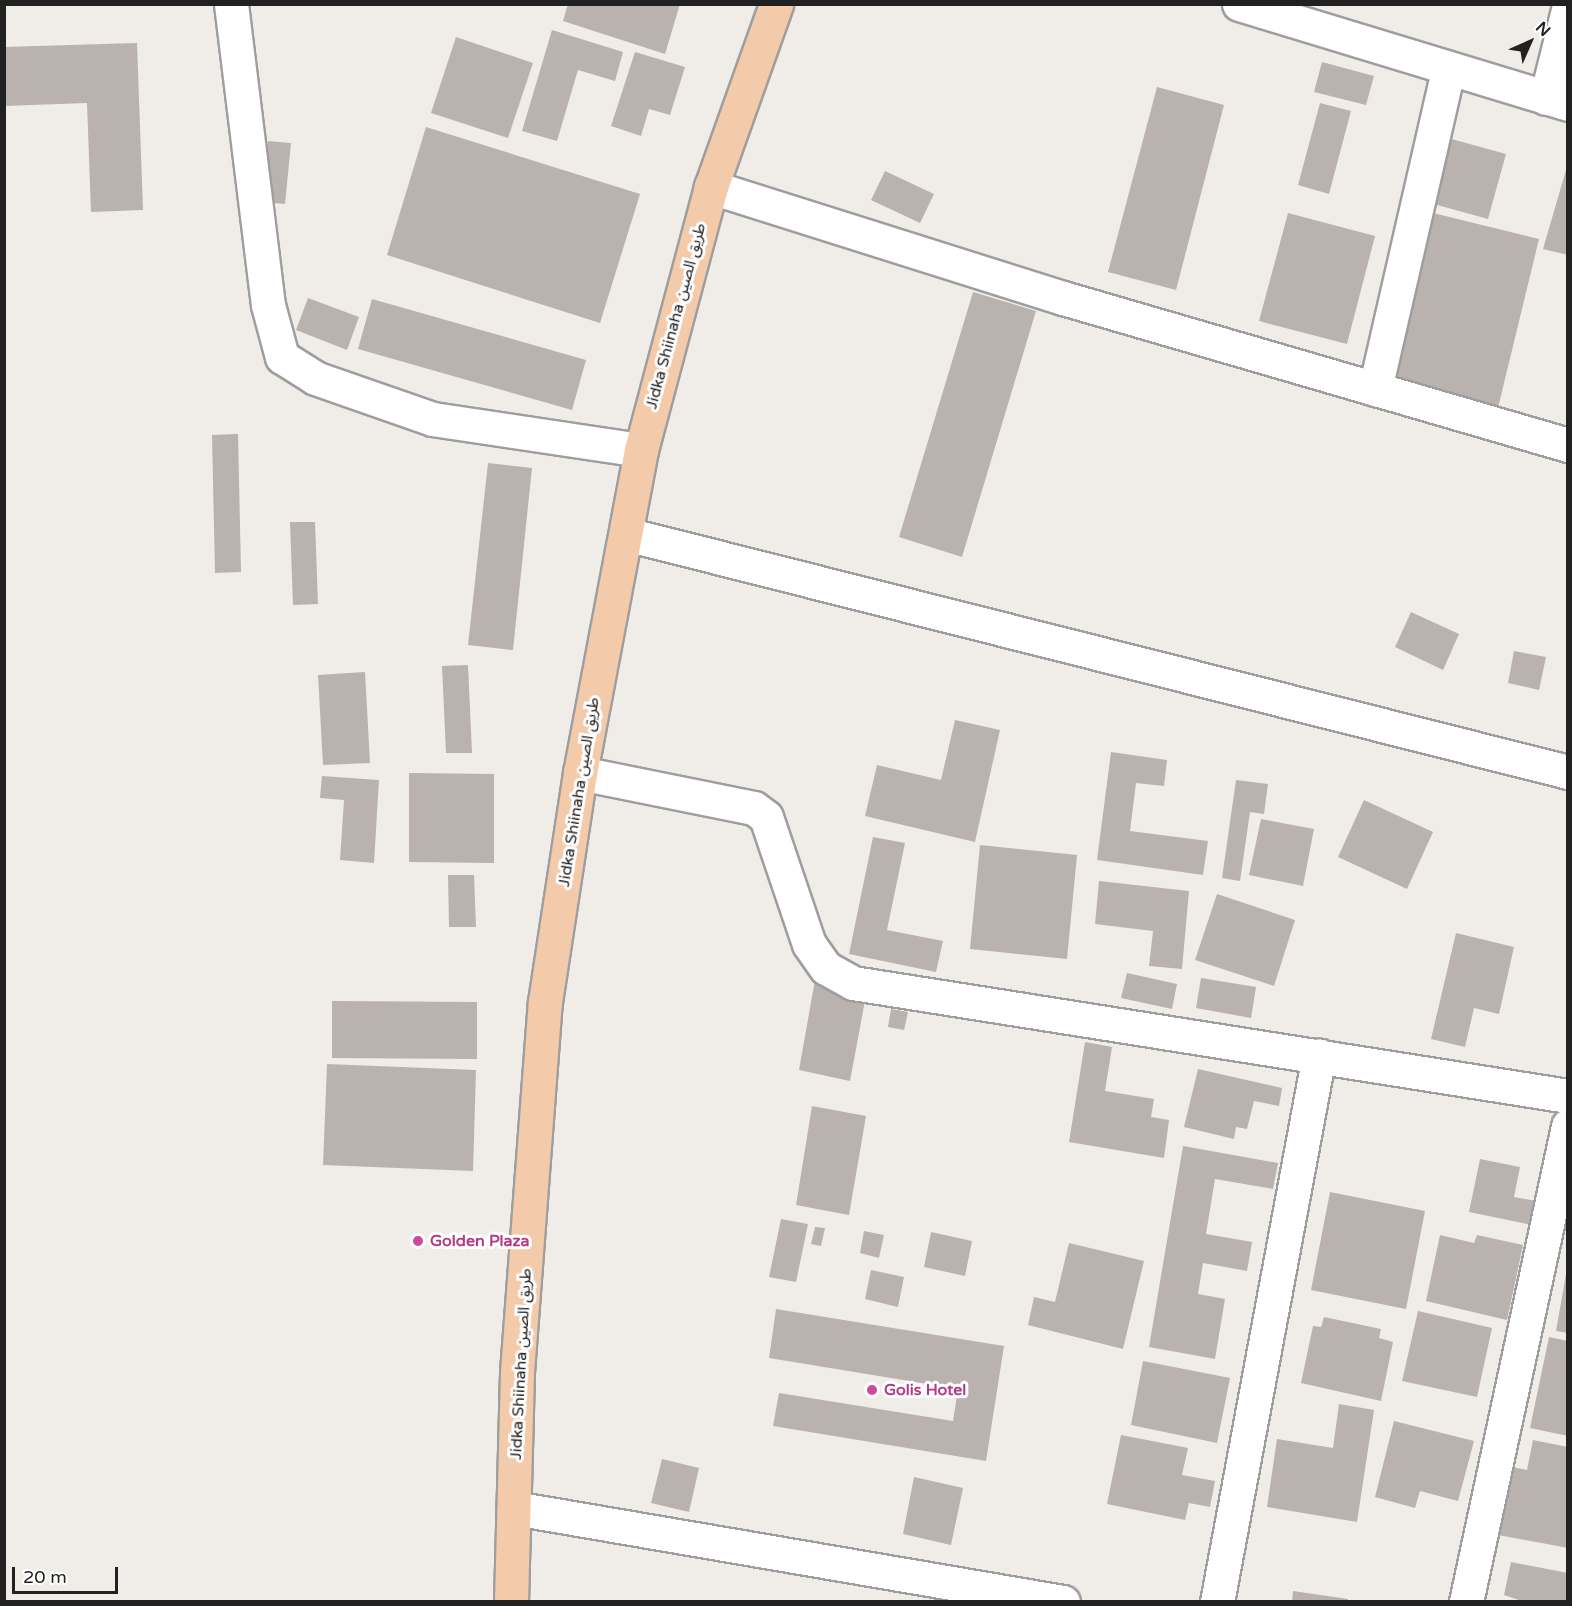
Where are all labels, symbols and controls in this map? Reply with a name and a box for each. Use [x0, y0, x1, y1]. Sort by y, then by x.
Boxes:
north arrow [1500, 12, 1560, 72]
text: N [1531, 18, 1554, 41]
street label: Jidka Shiinaha طريق الصين [642, 221, 710, 411]
street label: Jidka Shiinaha طريق الصين [555, 696, 603, 888]
place label: Golden Plaza [430, 1231, 529, 1251]
marker: Golden Plaza [411, 1234, 425, 1248]
street label: Jidka Shiinaha طريق الصين [506, 1268, 536, 1460]
place label: Golis Hotel [884, 1380, 966, 1400]
marker: Golis Hotel [865, 1383, 879, 1397]
scale bar [15, 1555, 122, 1593]
text: 20 m [23, 1566, 67, 1588]

